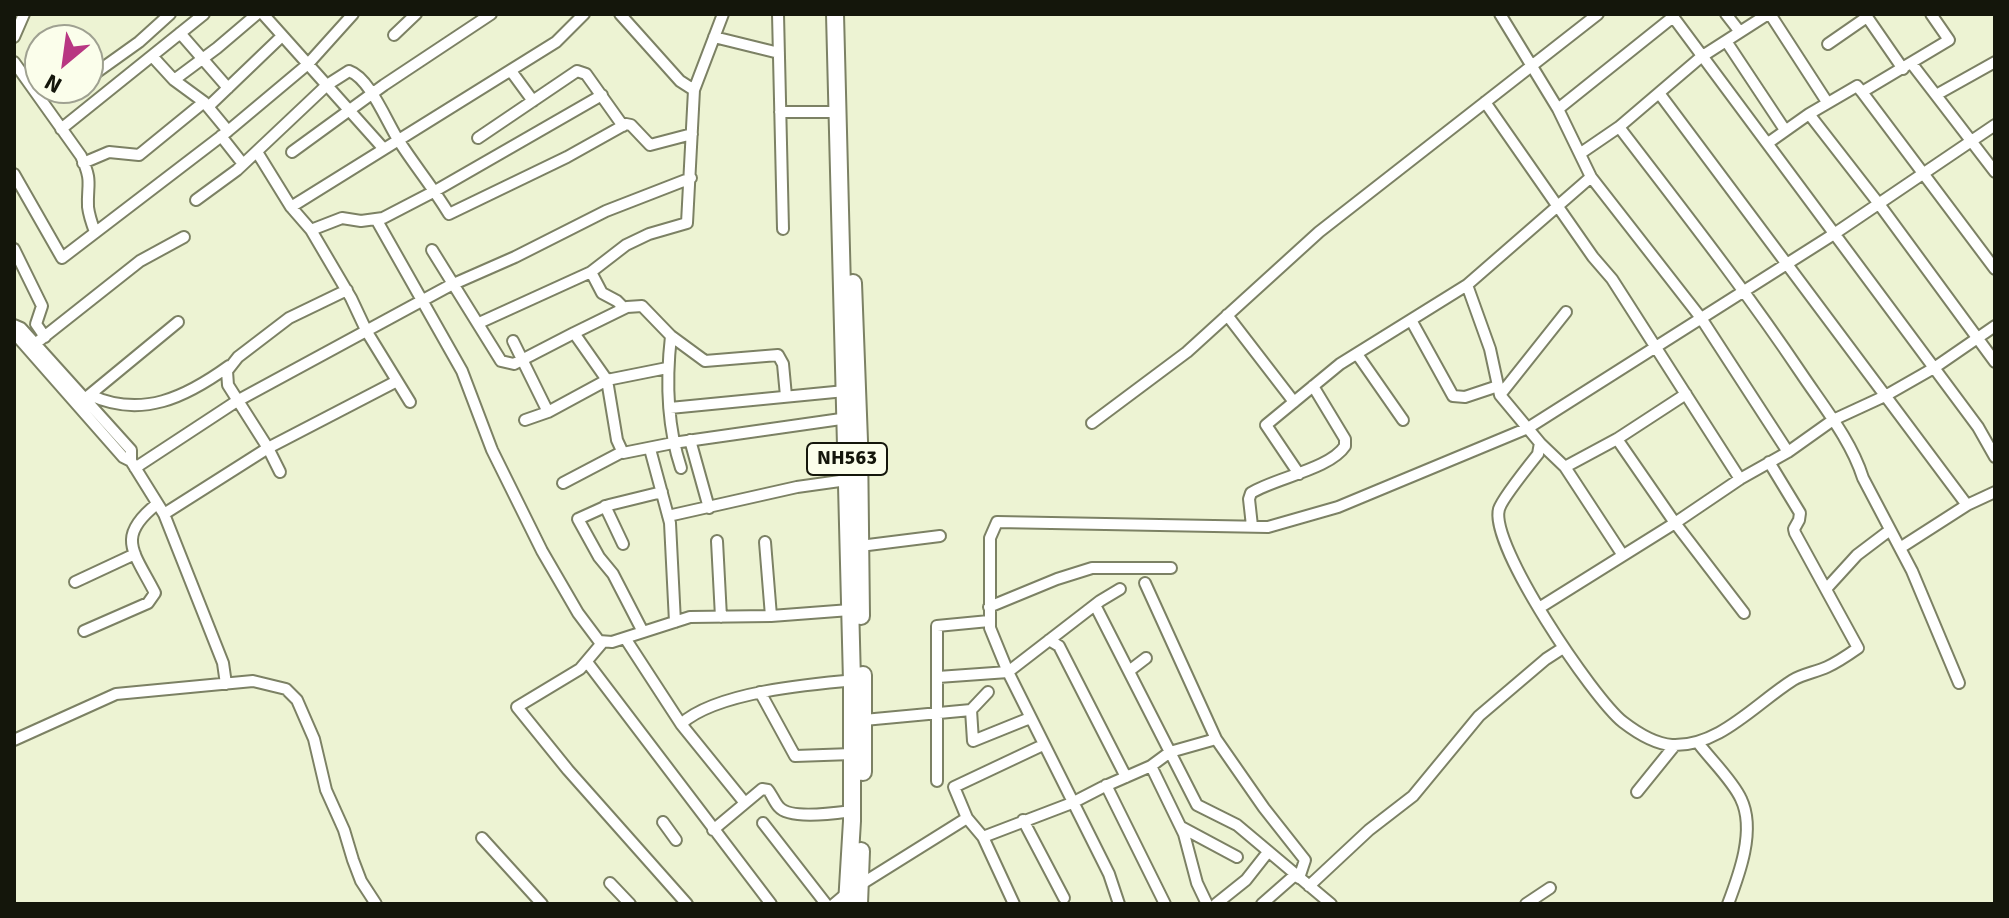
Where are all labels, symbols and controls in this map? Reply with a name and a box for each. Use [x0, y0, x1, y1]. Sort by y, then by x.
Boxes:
north arrow [24, 24, 104, 104]
text: N [40, 68, 66, 99]
road number: NH563 [807, 443, 887, 475]

